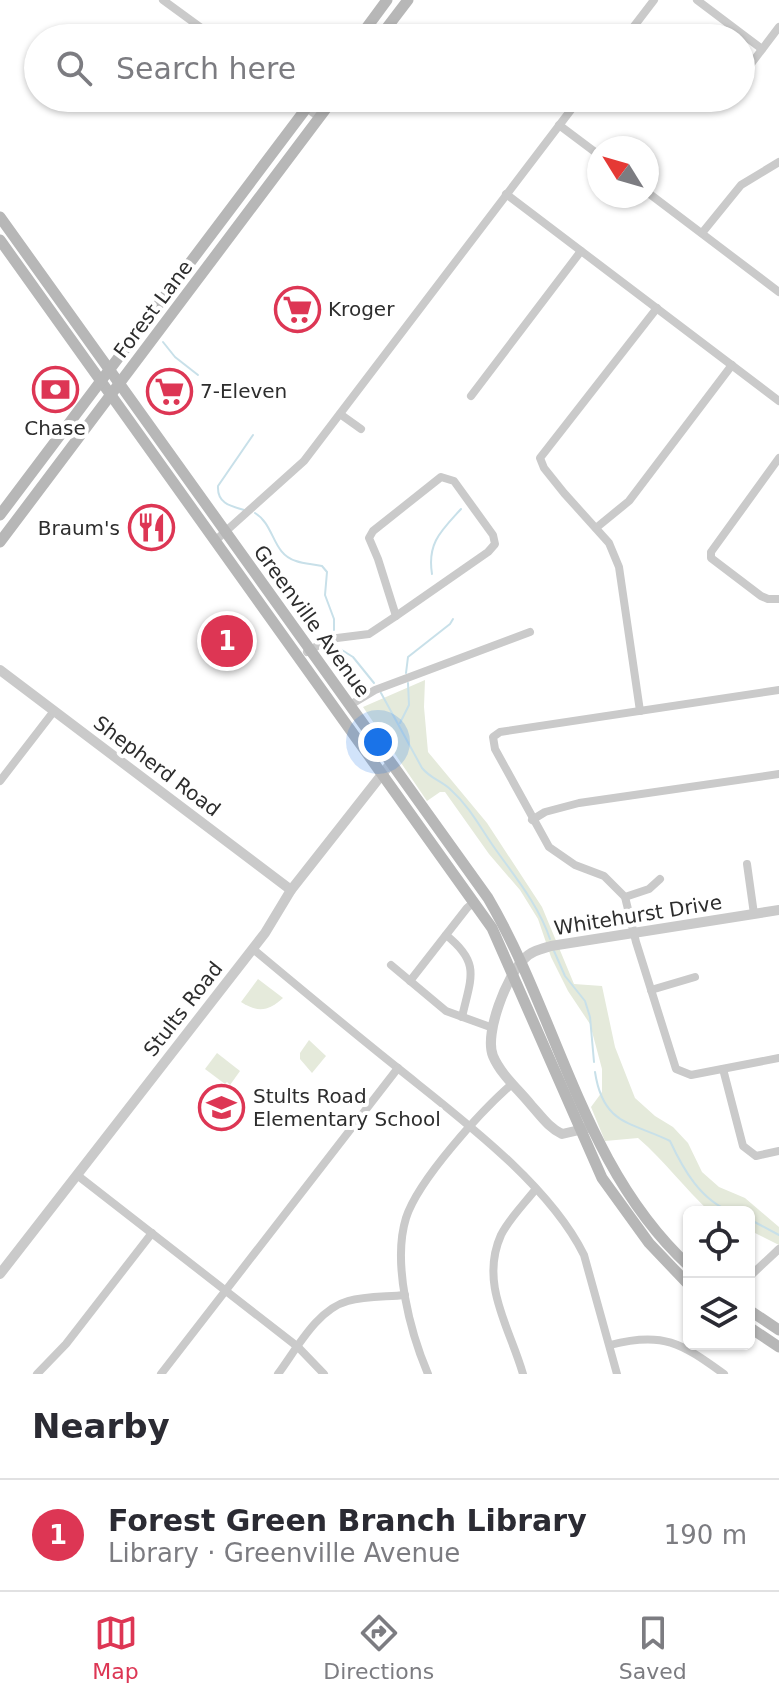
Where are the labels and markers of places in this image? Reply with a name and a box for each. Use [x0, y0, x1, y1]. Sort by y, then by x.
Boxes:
supermarket icon: Kroger [273, 285, 321, 333]
place label: Kroger [328, 297, 395, 321]
bank icon: Chase [31, 365, 79, 413]
supermarket icon: 7-Eleven [145, 367, 193, 415]
place label: 7-Eleven [200, 379, 287, 403]
place label: Chase [24, 416, 86, 440]
restaurant icon: Braum's [127, 504, 175, 552]
place label: Braum's [38, 516, 120, 540]
pin: 1 [201, 611, 253, 671]
school or university icon: Stults Road Elementary School [198, 1084, 246, 1132]
place label: Stults Road Elementary School [253, 1084, 441, 1131]

